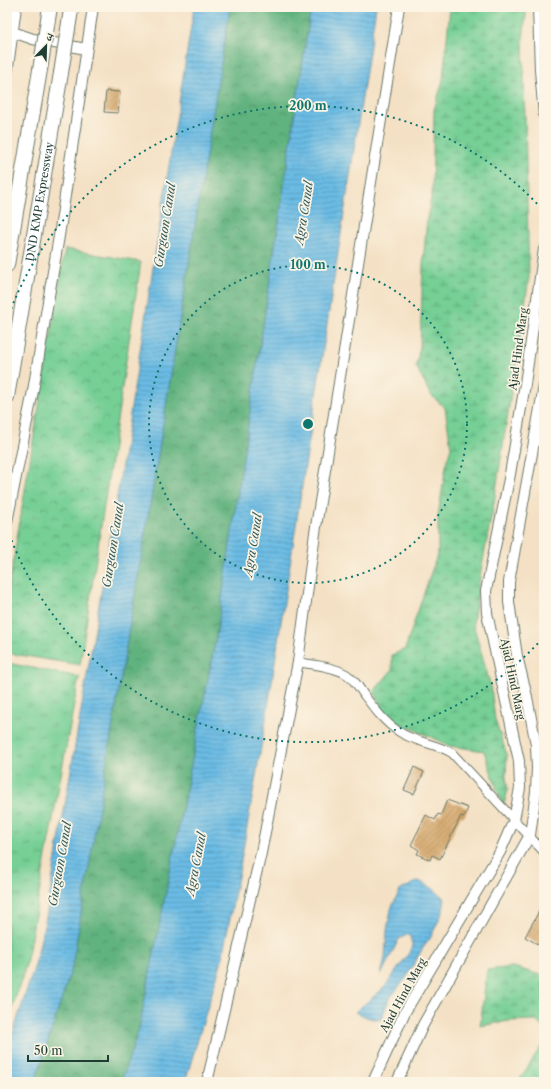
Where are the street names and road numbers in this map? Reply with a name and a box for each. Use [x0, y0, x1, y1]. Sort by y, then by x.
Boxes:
street label: DND KMP Expressway [23, 140, 57, 262]
street label: Ajad Hind Marg [505, 307, 531, 392]
street label: Ajad Hind Marg [497, 636, 529, 721]
street label: Ajad Hind Marg [376, 955, 429, 1036]

